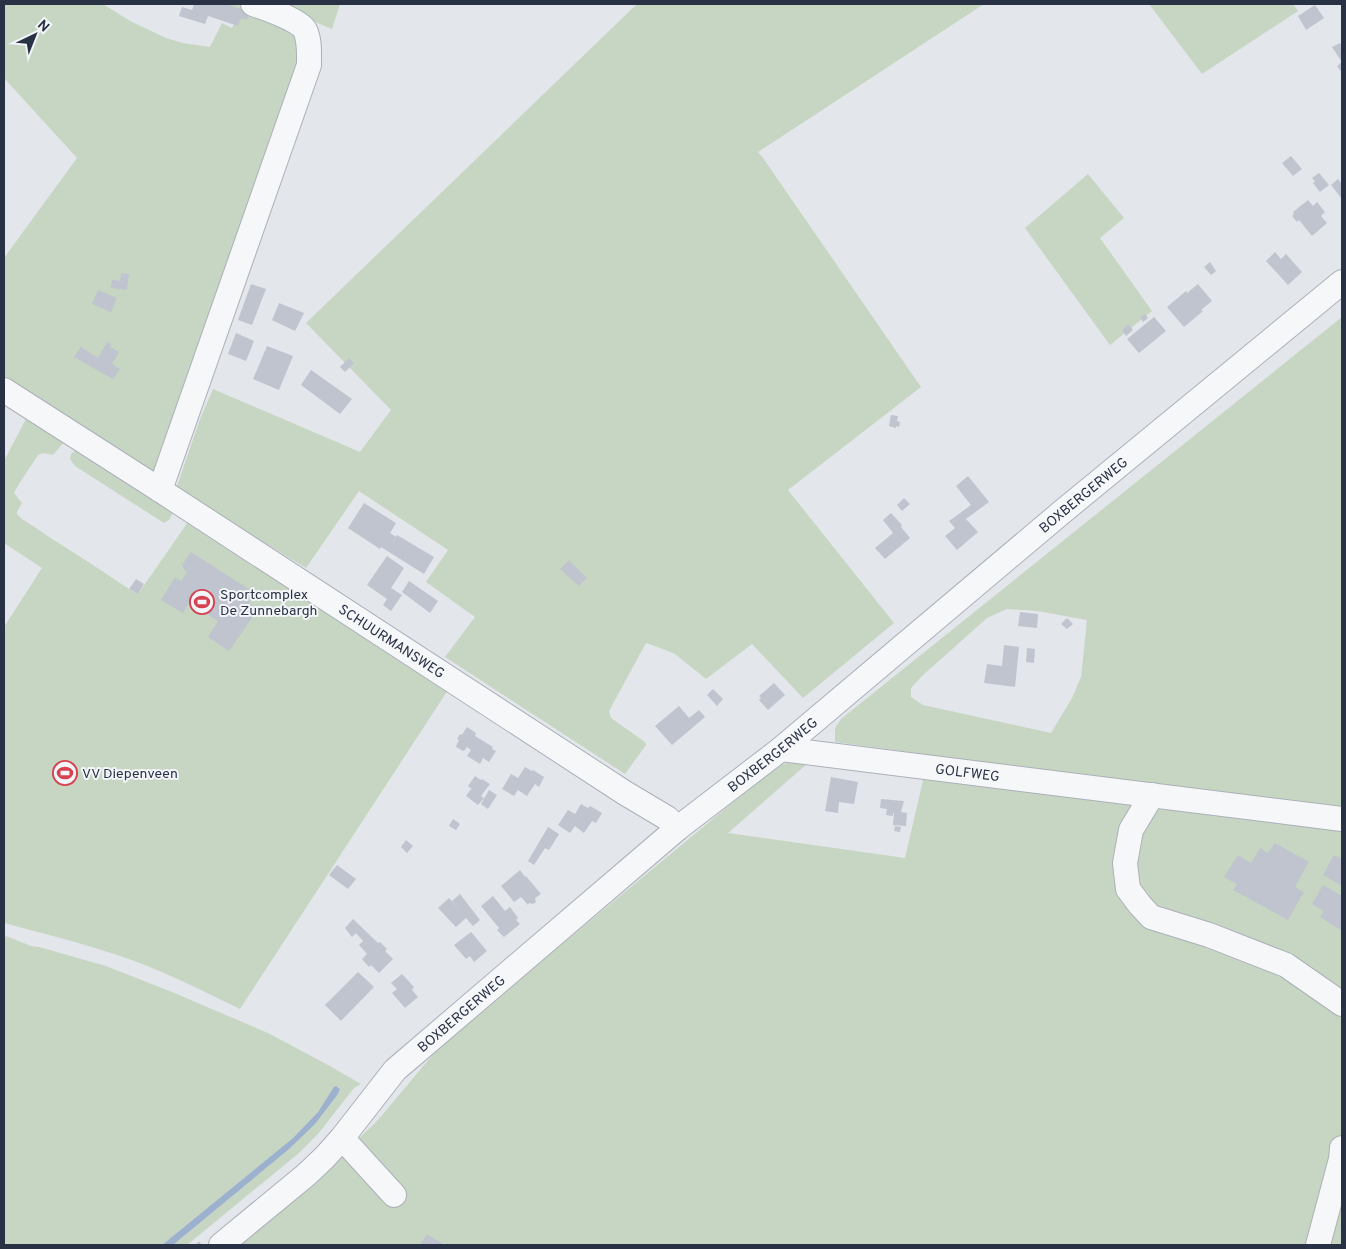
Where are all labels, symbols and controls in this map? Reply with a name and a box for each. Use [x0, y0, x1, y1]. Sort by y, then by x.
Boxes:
north arrow [10, 10, 60, 60]
text: N [33, 17, 52, 36]
street label: BOXBERGERWEG [1036, 454, 1132, 538]
place label: Sportcomplex De Zunnebargh [220, 587, 317, 620]
sports icon: Sportcomplex De Zunnebargh [189, 589, 215, 615]
street label: SCHUURMANSWEG [335, 602, 447, 683]
street label: BOXBERGERWEG [725, 715, 822, 797]
sports icon: VV Diepenveen [52, 760, 78, 786]
street label: GOLFWEG [934, 761, 1001, 786]
place label: VV Diepenveen [82, 766, 178, 783]
street label: BOXBERGERWEG [415, 972, 509, 1057]

